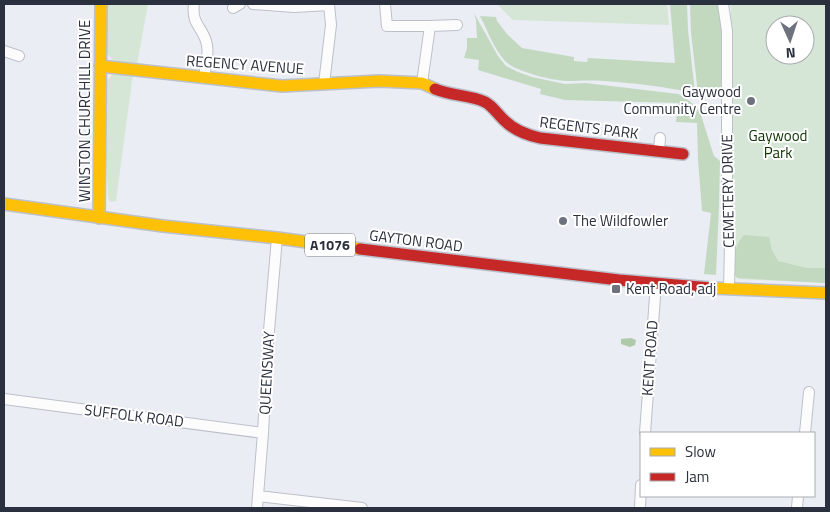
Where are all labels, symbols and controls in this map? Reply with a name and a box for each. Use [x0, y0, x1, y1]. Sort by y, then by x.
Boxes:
north arrow [765, 15, 815, 65]
street label: WINSTON CHURCHILL DRIVE [73, 20, 96, 202]
text: N [785, 43, 796, 64]
street label: REGENCY AVENUE [185, 49, 305, 80]
place label: Gaywood Community Centre [623, 80, 741, 120]
marker: Gaywood Community Centre [745, 95, 757, 107]
street label: REGENTS PARK [538, 110, 640, 145]
park label: Gaywood Park [748, 124, 808, 164]
street label: CEMETERY DRIVE [715, 134, 740, 248]
place label: The Wildfowler [573, 209, 668, 232]
marker: The Wildfowler [557, 215, 569, 227]
street label: GAYTON ROAD [368, 223, 464, 258]
road number: A1076 [305, 234, 355, 256]
place label: Kent Road, adj [626, 277, 716, 300]
marker: Kent Road, adj [610, 283, 622, 295]
street label: KENT ROAD [635, 319, 664, 397]
street label: QUEENSWAY [253, 331, 280, 415]
street label: SUFFOLK ROAD [83, 398, 185, 433]
legend [640, 432, 815, 497]
text: Slow [685, 440, 716, 463]
text: Jam [685, 465, 709, 488]

